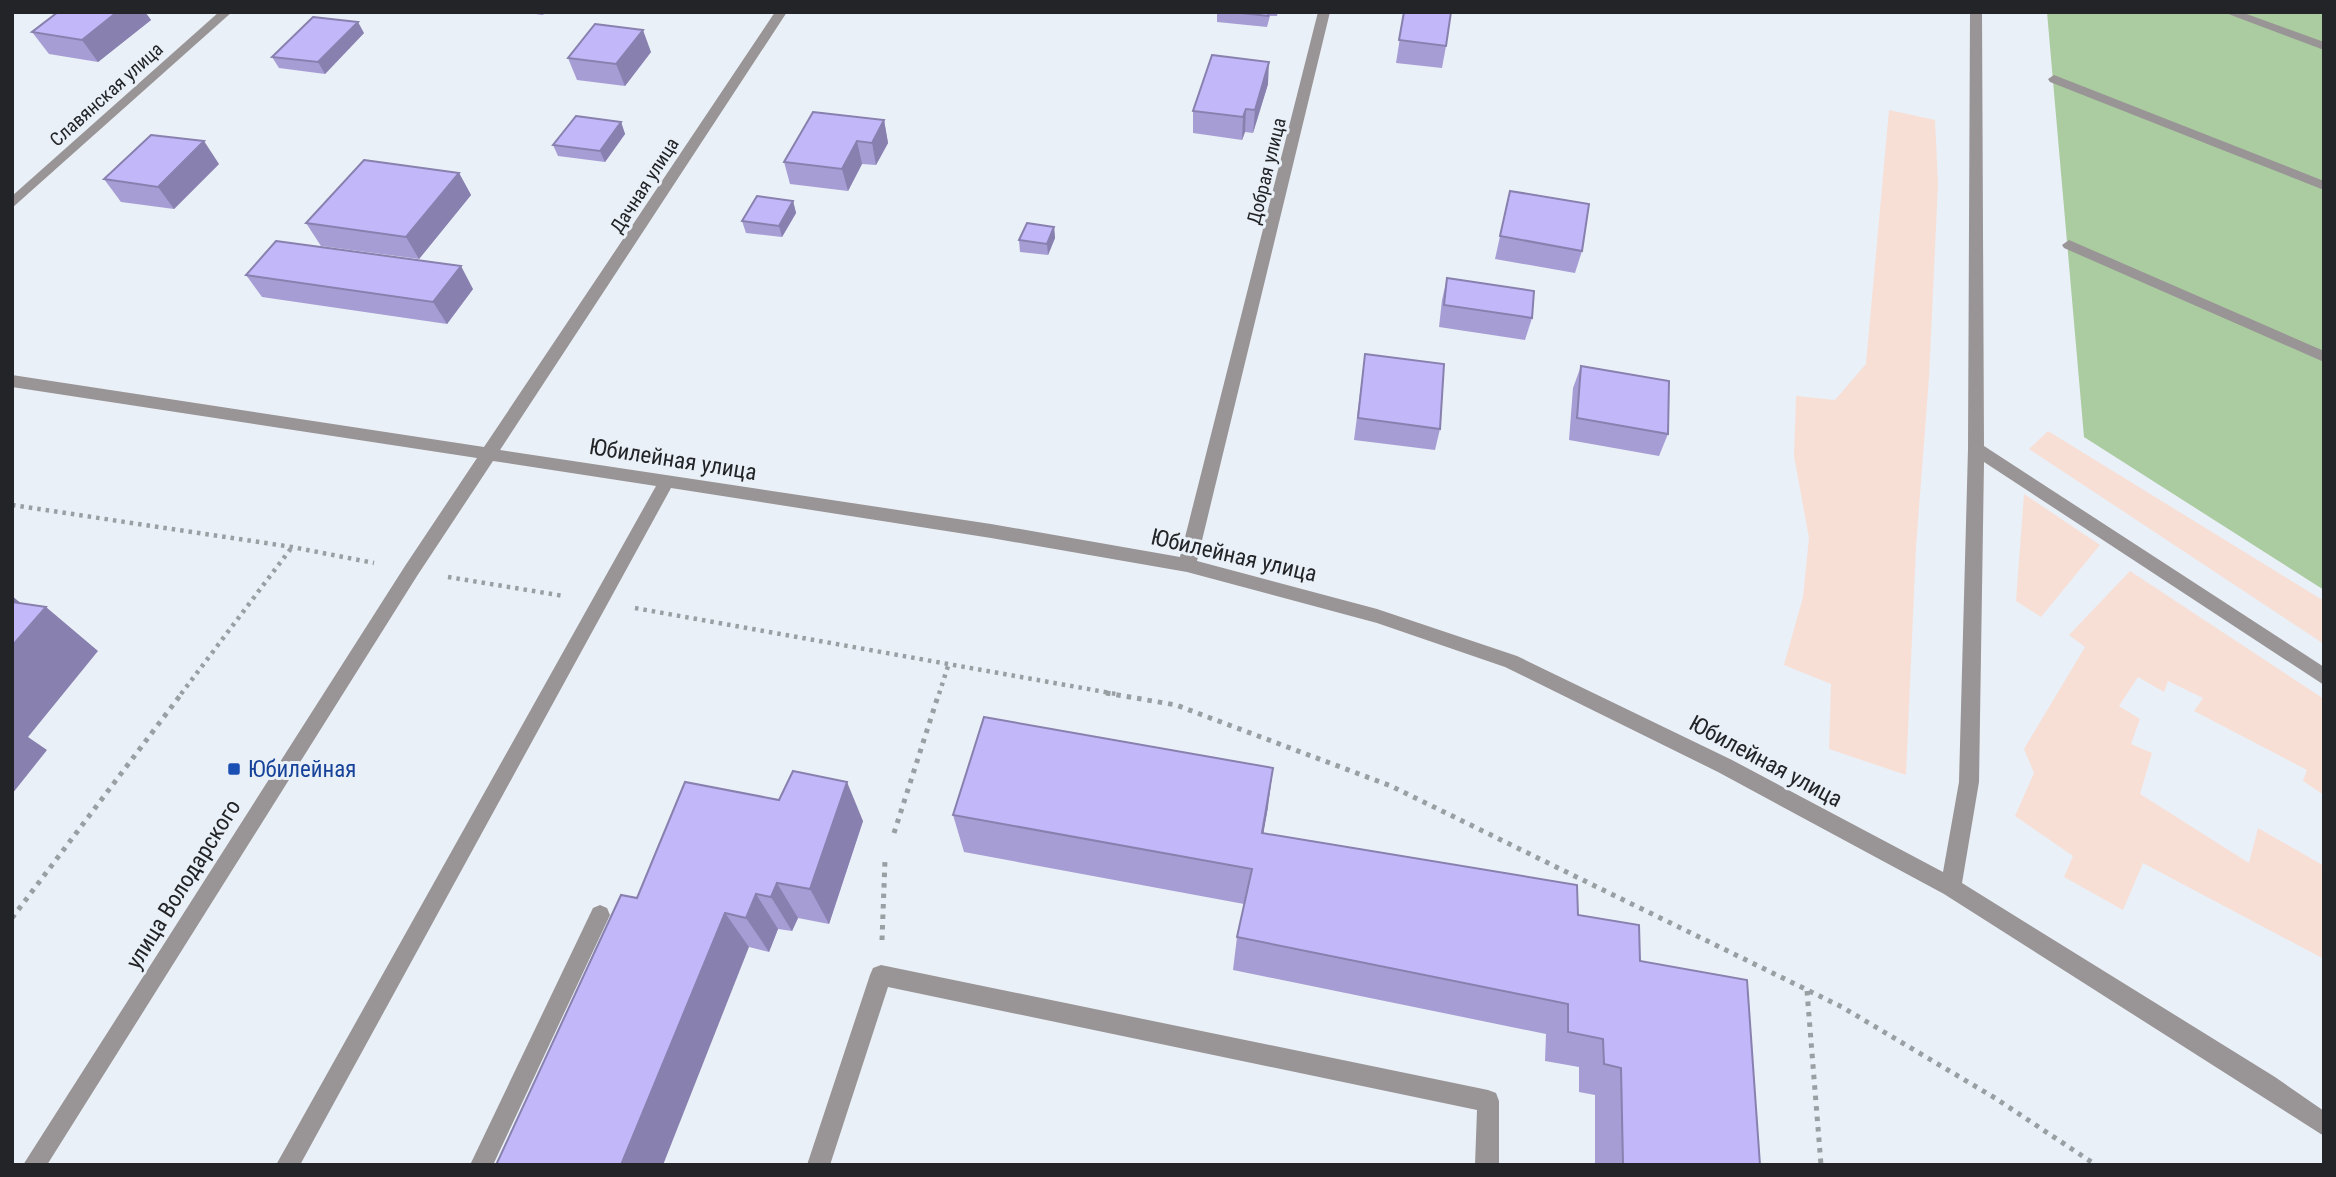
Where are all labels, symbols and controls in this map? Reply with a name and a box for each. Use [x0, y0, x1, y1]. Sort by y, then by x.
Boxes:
street label: Славянская улица [45, 37, 168, 151]
street label: Добрая улица [1242, 115, 1291, 227]
street label: Дачная улица [605, 133, 684, 237]
street label: Юбилейная улица [587, 433, 759, 486]
street label: Юбилейная улица [1148, 523, 1319, 588]
street label: Юбилейная улица [1685, 710, 1847, 813]
place label: Юбилейная [248, 756, 356, 783]
marker: Юбилейная [226, 761, 242, 777]
street label: улица Володарского [120, 794, 247, 974]

